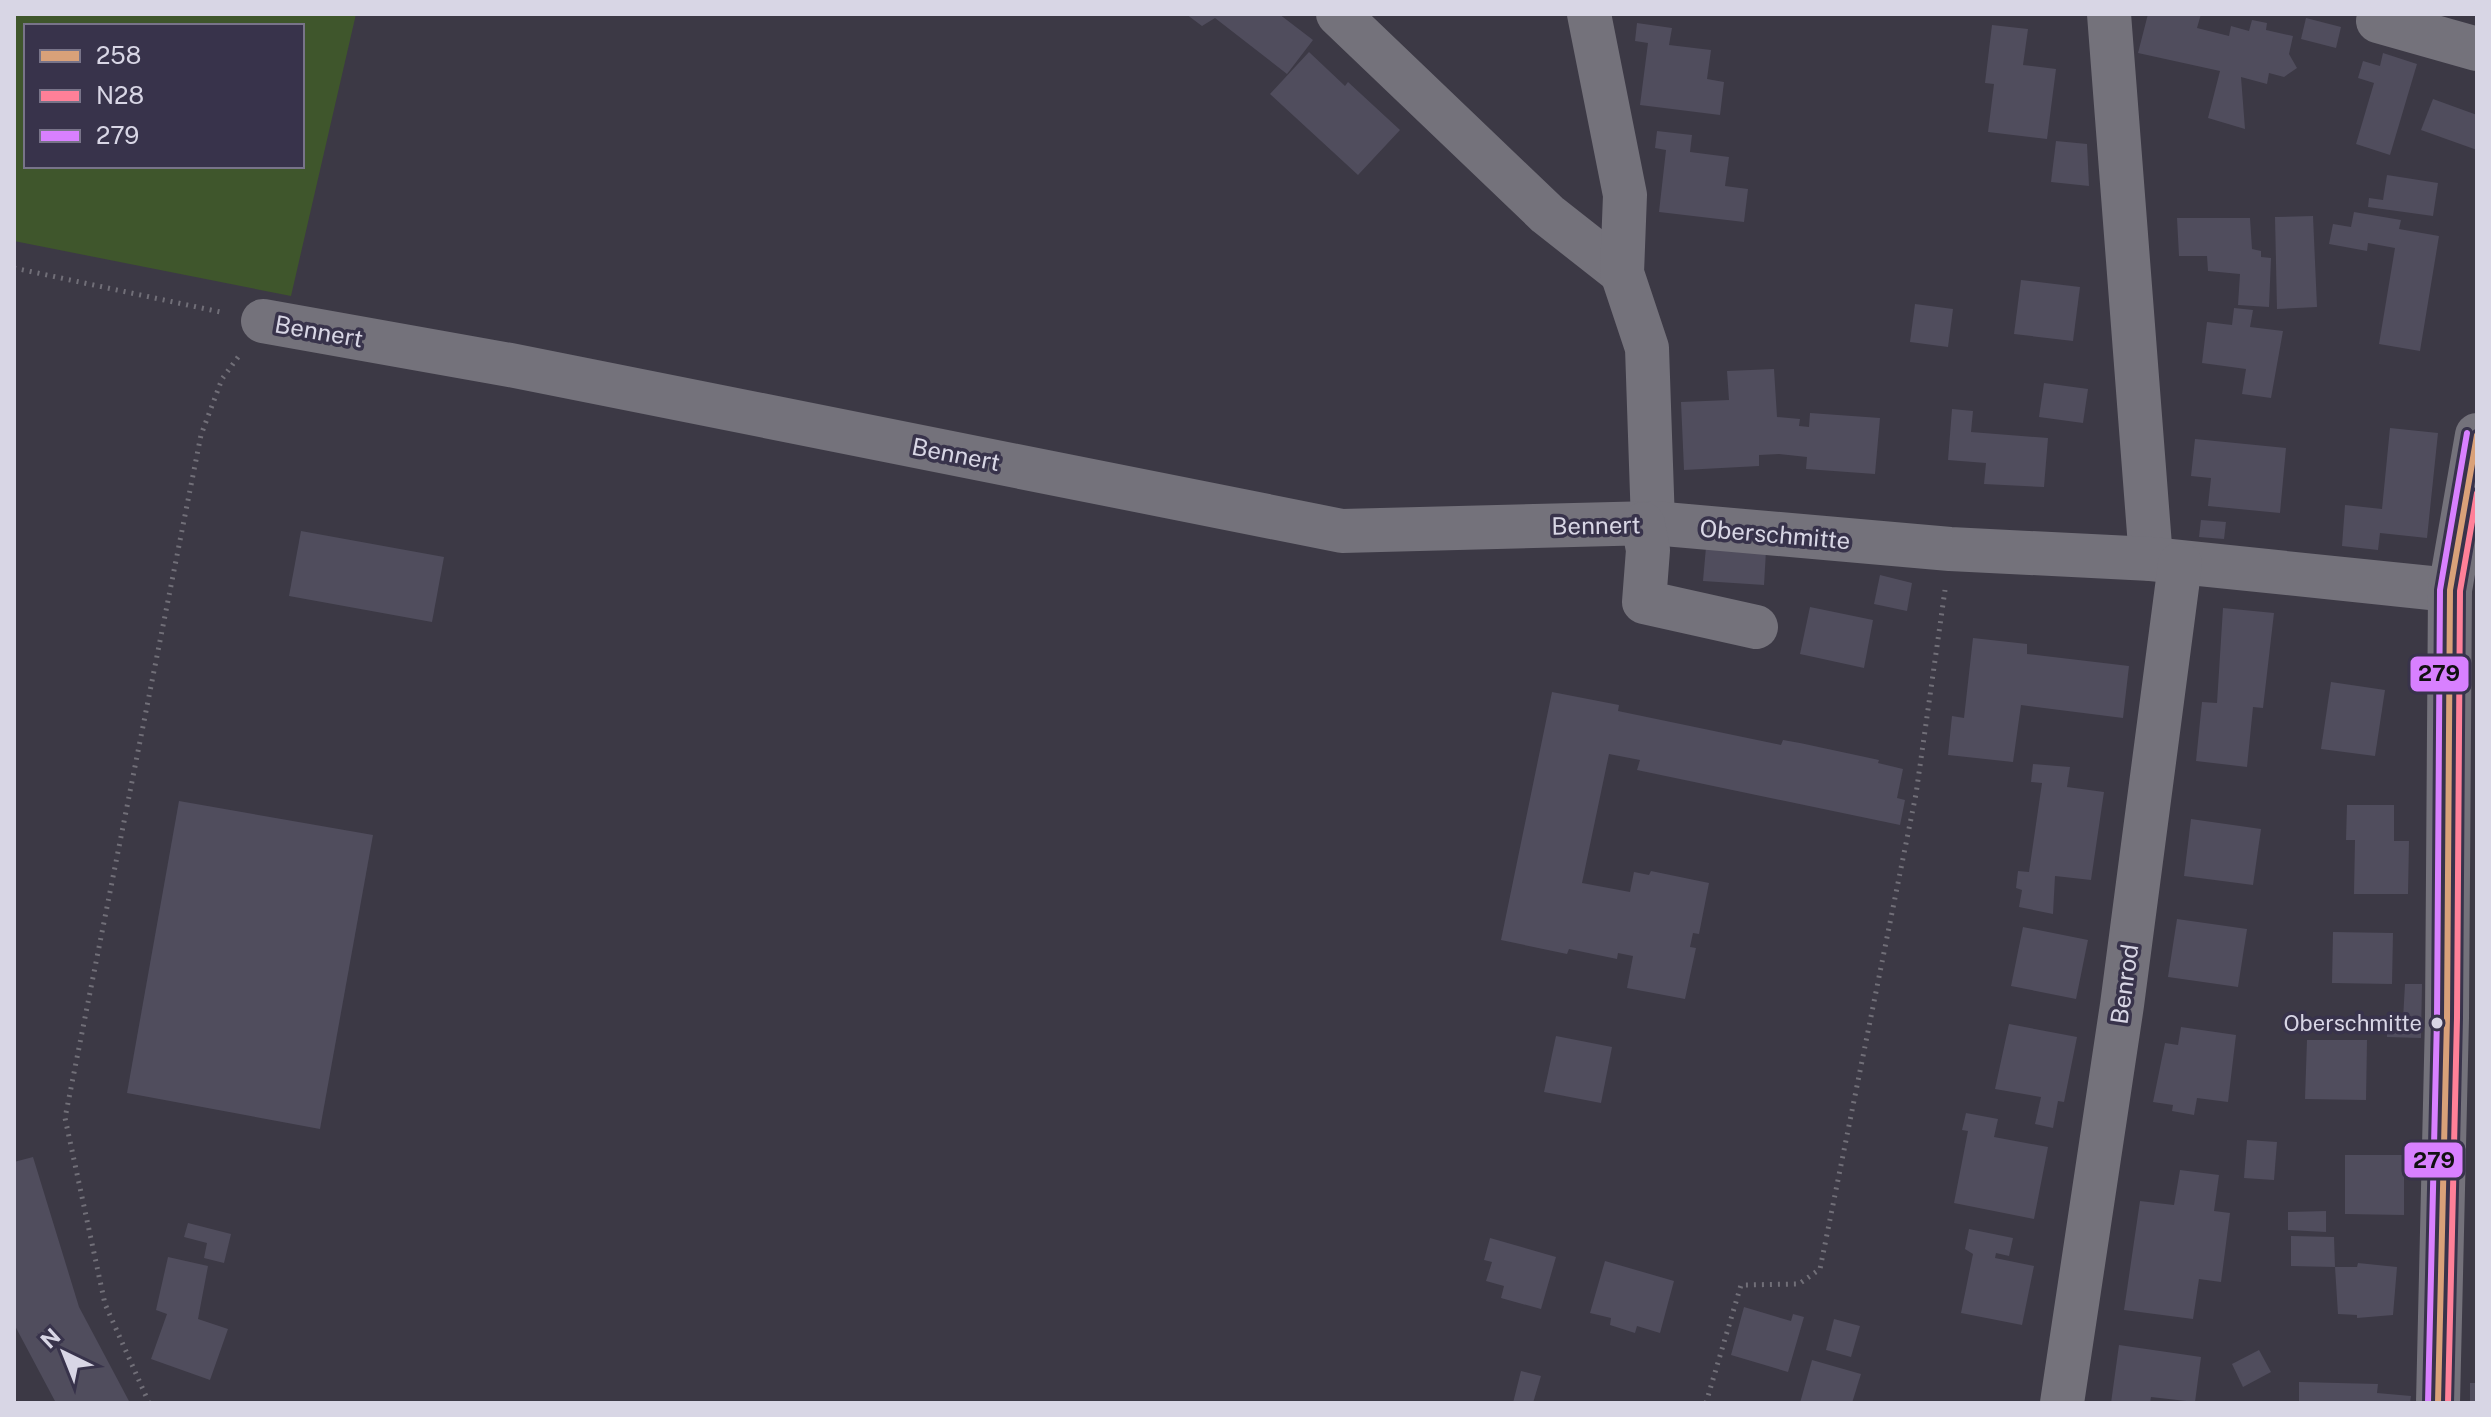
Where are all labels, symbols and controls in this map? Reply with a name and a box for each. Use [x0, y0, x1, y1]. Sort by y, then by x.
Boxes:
legend [24, 24, 304, 168]
text: 258 [96, 41, 141, 69]
text: N28 [96, 81, 144, 109]
text: 279 [96, 121, 139, 149]
street label: Bennert [273, 309, 365, 353]
street label: Bennert [909, 432, 1003, 476]
street label: Bennert [1551, 510, 1641, 540]
street label: Oberschmitte [1699, 513, 1851, 555]
line badge: 279 [2409, 655, 2470, 693]
text: 279 [2418, 660, 2460, 686]
street label: Benrod [2105, 942, 2143, 1026]
place label: Oberschmitte [2284, 1010, 2422, 1036]
marker: Oberschmitte [2429, 1015, 2445, 1031]
line badge: 279 [2403, 1141, 2464, 1179]
text: 279 [2413, 1147, 2455, 1173]
north arrow [24, 1313, 104, 1393]
text: N [35, 1323, 66, 1354]

